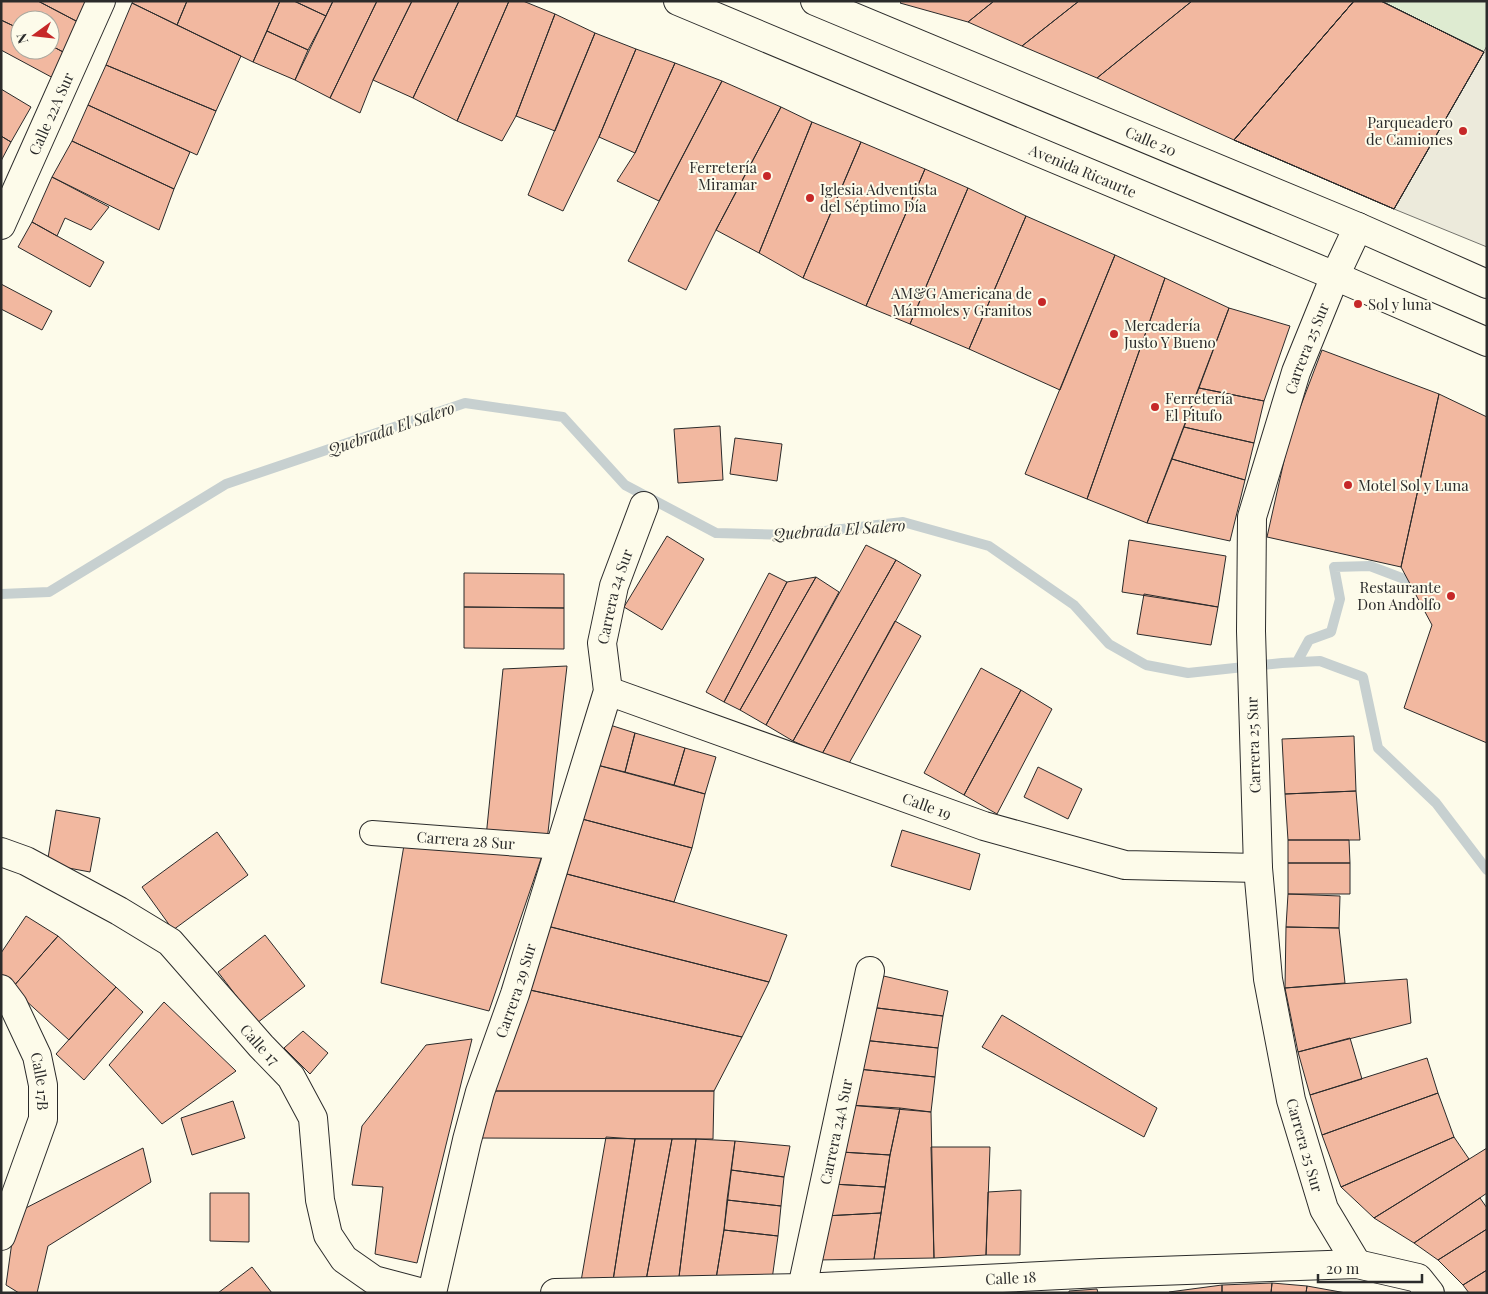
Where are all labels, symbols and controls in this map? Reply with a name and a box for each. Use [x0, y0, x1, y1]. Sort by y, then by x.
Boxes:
north arrow [10, 10, 60, 60]
text: N [11, 31, 32, 46]
street label: Calle 22A Sur [24, 69, 78, 158]
place label: Parqueadero de Camiones [1366, 112, 1453, 149]
street label: Calle 20 [1122, 121, 1180, 160]
marker: Parqueadero de Camiones [1457, 125, 1469, 137]
street label: Avenida Ricaurte [1025, 139, 1140, 202]
place label: Ferretería Miramar [689, 157, 758, 194]
marker: Ferretería Miramar [761, 170, 773, 182]
place label: Iglesia Adventista del Séptimo Día [820, 179, 938, 216]
marker: Iglesia Adventista del Séptimo Día [804, 192, 816, 204]
place label: AM&G Americana de Mármoles y Granitos [890, 283, 1032, 320]
place label: Sol y luna [1368, 294, 1432, 314]
marker: AM&G Americana de Mármoles y Granitos [1036, 296, 1048, 308]
marker: Sol y luna [1352, 298, 1364, 310]
street label: Carrera 25 Sur [1280, 299, 1333, 397]
place label: Mercadería Justo Y Bueno [1123, 315, 1216, 352]
marker: Mercadería Justo Y Bueno [1108, 328, 1120, 340]
place label: Ferretería El Pitufo [1165, 388, 1233, 425]
water label: Quebrada El Salero [324, 396, 457, 460]
marker: Ferretería El Pitufo [1149, 401, 1161, 413]
place label: Motel Sol y Luna [1358, 475, 1469, 495]
marker: Motel Sol y Luna [1342, 479, 1354, 491]
water label: Quebrada El Salero [771, 514, 906, 544]
street label: Carrera 24 Sur [592, 546, 637, 646]
place label: Restaurante Don Andolfo [1357, 577, 1441, 614]
marker: Restaurante Don Andolfo [1445, 590, 1457, 602]
street label: Carrera 25 Sur [1241, 696, 1265, 794]
street label: Calle 19 [900, 788, 954, 824]
street label: Carrera 28 Sur [416, 826, 516, 854]
street label: Carrera 29 Sur [490, 941, 540, 1041]
street label: Calle 17 [236, 1019, 284, 1069]
street label: Calle 17B [26, 1050, 53, 1110]
street label: Carrera 24A Sur [815, 1077, 857, 1186]
street label: Carrera 25 Sur [1282, 1096, 1328, 1194]
scale bar [1318, 1252, 1422, 1284]
text: 20 m [1326, 1258, 1360, 1278]
street label: Calle 18 [985, 1266, 1037, 1289]

